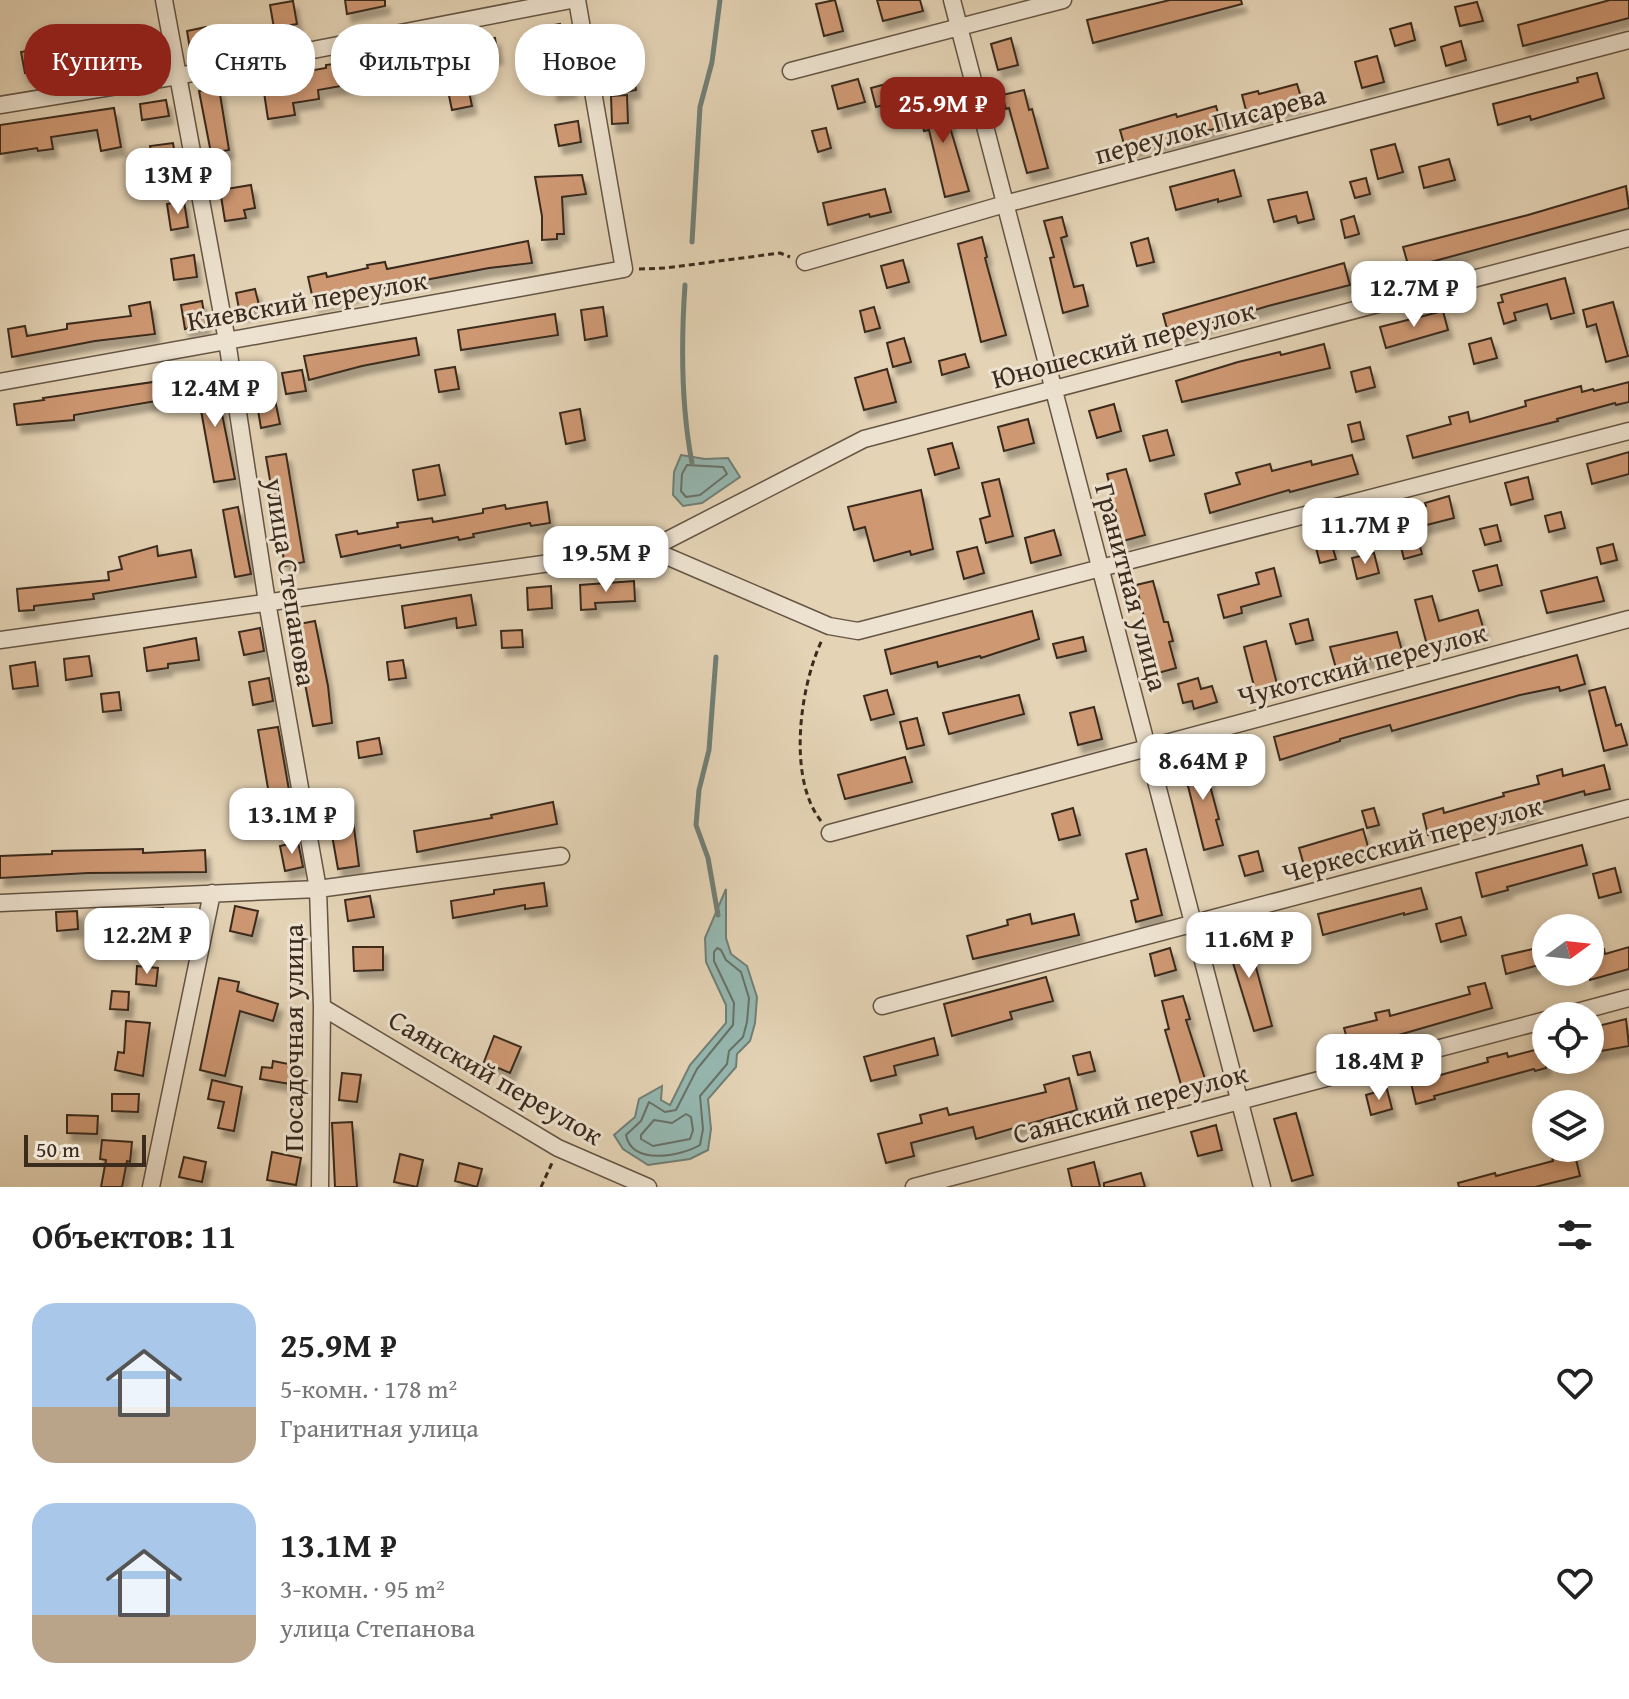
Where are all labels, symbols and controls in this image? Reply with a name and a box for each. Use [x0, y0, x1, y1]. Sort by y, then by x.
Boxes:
chip: Купить [24, 24, 171, 96]
chip: Снять [187, 24, 315, 96]
chip: Фильтры [331, 24, 499, 96]
chip: Новое [515, 24, 645, 96]
street label: переулок Писарева [1090, 73, 1331, 174]
pin: 25.9M ₽ [869, 77, 1017, 145]
text: 25.9M ₽ [898, 83, 988, 122]
pin: 13M ₽ [122, 148, 234, 216]
text: 13M ₽ [144, 154, 212, 193]
street label: Киевский переулок [184, 258, 430, 341]
pin: 12.7M ₽ [1340, 261, 1488, 329]
text: 12.7M ₽ [1369, 267, 1459, 306]
street label: Юношеский переулок [987, 289, 1259, 398]
pin: 12.4M ₽ [141, 361, 289, 429]
text: 12.4M ₽ [170, 367, 260, 406]
street label: улица Степанова [255, 474, 328, 690]
street label: Гранитная улица [1085, 478, 1180, 696]
pin: 11.7M ₽ [1291, 498, 1439, 566]
text: 11.7M ₽ [1320, 504, 1410, 543]
pin: 19.5M ₽ [532, 526, 680, 594]
text: 19.5M ₽ [561, 532, 651, 571]
street label: Чукотский переулок [1233, 610, 1491, 716]
pin: 8.64M ₽ [1129, 734, 1277, 802]
text: 8.64M ₽ [1158, 740, 1248, 779]
street label: Черкесский переулок [1277, 784, 1547, 893]
pin: 13.1M ₽ [218, 788, 366, 856]
text: 13.1M ₽ [247, 794, 337, 833]
pin: 12.2M ₽ [73, 908, 221, 976]
pin: 11.6M ₽ [1175, 912, 1323, 980]
text: 12.2M ₽ [102, 914, 192, 953]
north arrow [1532, 914, 1604, 986]
map controls [1532, 914, 1604, 1162]
text: 11.6M ₽ [1204, 918, 1294, 957]
street label: Посадочная улица [272, 923, 313, 1152]
street label: Саянский переулок [382, 998, 611, 1155]
button: locate [1532, 1002, 1604, 1074]
pin: 18.4M ₽ [1305, 1034, 1453, 1102]
text: 18.4M ₽ [1334, 1040, 1424, 1079]
street label: Саянский переулок [1008, 1051, 1252, 1154]
button: layers [1532, 1090, 1604, 1162]
scale bar [24, 1131, 146, 1167]
text: 50 m [36, 1133, 80, 1165]
text: Объектов: 11 [32, 1211, 236, 1260]
icon: filters [1553, 1213, 1597, 1257]
text: 25.9M ₽ [280, 1320, 397, 1369]
icon: home [96, 1335, 192, 1431]
icon: heart [1553, 1361, 1597, 1405]
text: 5-комн. · 178 m² [280, 1369, 457, 1408]
text: Гранитная улица [280, 1408, 479, 1447]
text: 13.1M ₽ [280, 1520, 397, 1569]
icon: home [96, 1535, 192, 1631]
icon: heart [1553, 1561, 1597, 1605]
text: 3-комн. · 95 m² [280, 1569, 445, 1608]
text: улица Степанова [280, 1608, 475, 1647]

